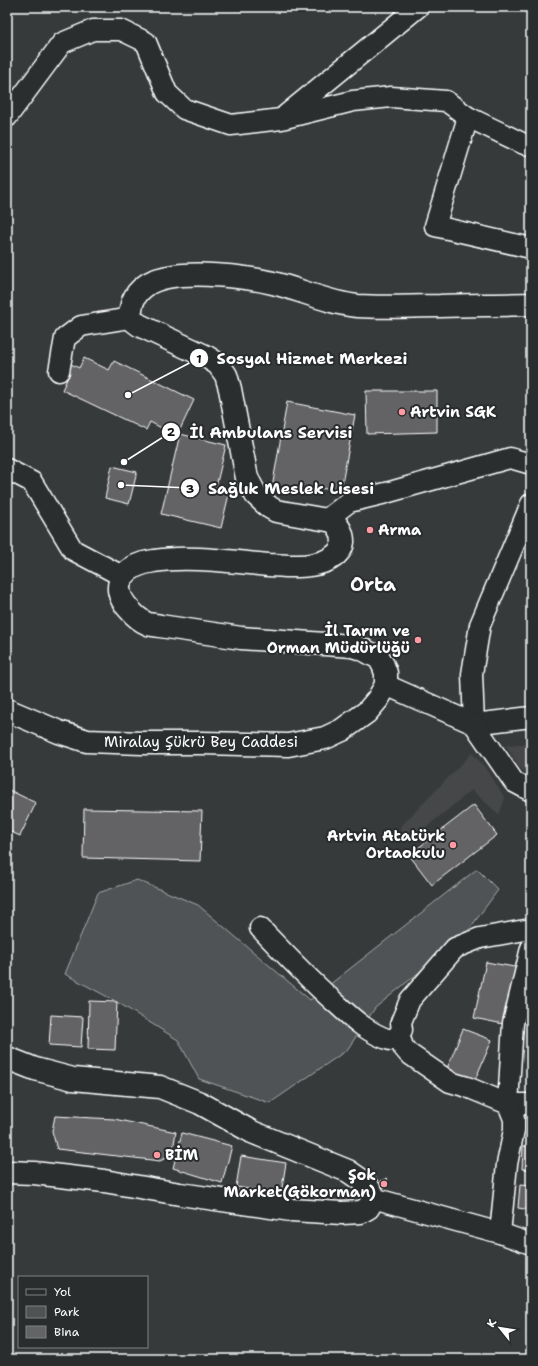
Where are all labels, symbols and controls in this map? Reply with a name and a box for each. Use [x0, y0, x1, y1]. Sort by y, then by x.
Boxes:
callout: Sosyal Hizmet Merkezi [189, 344, 416, 372]
text: Sosyal Hizmet Merkezi [217, 348, 408, 369]
text: 1 [196, 351, 202, 367]
place label: Artvin SGK [410, 402, 497, 422]
marker: Artvin SGK [397, 407, 407, 417]
callout: İl Ambulans Servisi [161, 418, 360, 446]
text: İl Ambulans Servisi [190, 422, 353, 443]
text: 2 [167, 424, 176, 440]
callout: Sağlık Meslek Lisesi [180, 474, 382, 502]
text: Sağlık Meslek Lisesi [208, 478, 374, 499]
text: 3 [186, 481, 194, 497]
place label: Arma [378, 520, 422, 540]
marker: Arma [365, 525, 375, 535]
district label: Orta [350, 572, 396, 597]
place label: İl Tarım ve Orman Müdürlüğü [267, 621, 410, 658]
marker: İl Tarım ve Orman Müdürlüğü [413, 635, 423, 645]
street label: Miralay Şükrü Bey Caddesi [104, 732, 298, 752]
place label: Artvin Atatürk Ortaokulu [327, 826, 445, 863]
marker: Artvin Atatürk Ortaokulu [448, 840, 458, 850]
place label: BİM [165, 1145, 199, 1165]
marker: BİM [152, 1150, 162, 1160]
place label: Şok Market(Gökorman) [223, 1165, 376, 1202]
marker: Şok Market(Gökorman) [379, 1179, 389, 1189]
legend [18, 1276, 148, 1348]
text: Yol [54, 1284, 71, 1300]
text: Park [54, 1304, 80, 1320]
north arrow [480, 1308, 520, 1348]
text: K [483, 1316, 500, 1330]
text: Bina [54, 1324, 80, 1340]

